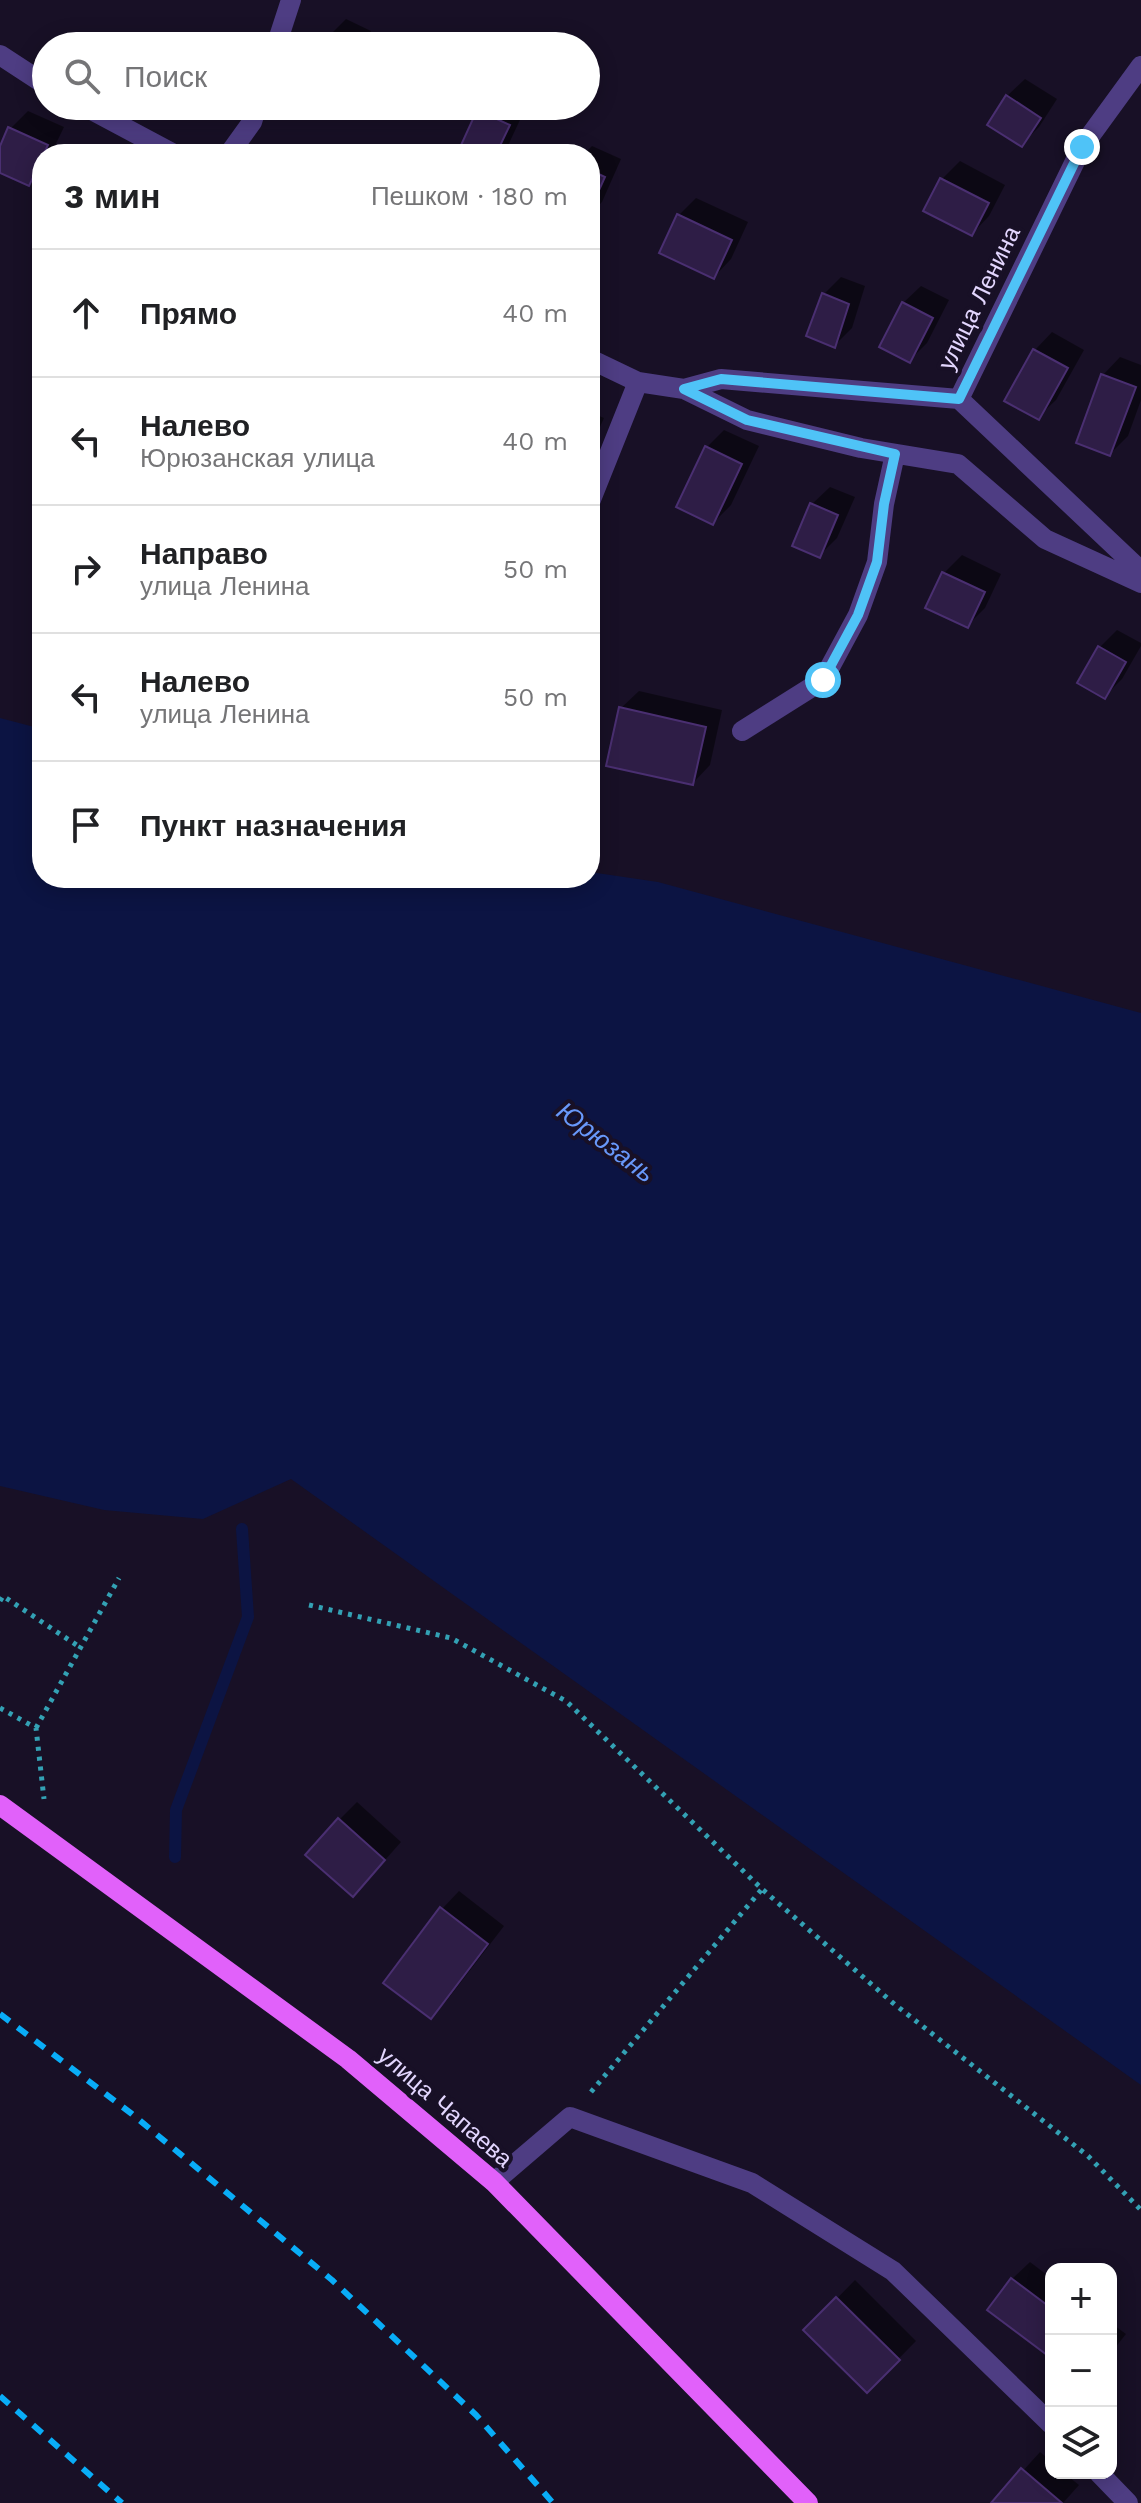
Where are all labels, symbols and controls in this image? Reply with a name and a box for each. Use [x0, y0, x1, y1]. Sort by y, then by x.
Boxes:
search box [32, 32, 600, 120]
icon: search [60, 54, 104, 98]
text: Поиск [124, 59, 207, 94]
route end [1064, 129, 1100, 165]
text: 3 мин [64, 176, 160, 216]
text: Пешком · 180 m [371, 181, 568, 211]
street label: улица Ленина [932, 221, 1026, 374]
icon: ahead [64, 291, 108, 335]
text: Прямо [140, 296, 237, 331]
text: 40 m [502, 298, 568, 328]
text: Налево [140, 408, 250, 443]
icon: left [64, 419, 108, 463]
text: 40 m [502, 426, 568, 456]
text: Юрюзанская улица [140, 443, 375, 473]
text: Направо [140, 536, 268, 571]
icon: right [64, 547, 108, 591]
text: 50 m [503, 554, 568, 584]
text: улица Ленина [140, 571, 310, 601]
route start [805, 662, 841, 698]
text: Налево [140, 664, 250, 699]
icon: left [64, 675, 108, 719]
text: 50 m [503, 682, 568, 712]
text: улица Ленина [140, 699, 310, 729]
icon: arrive [64, 803, 108, 847]
text: Пункт назначения [140, 808, 407, 843]
water label: Юрюзань [551, 1095, 661, 1189]
street label: улица Чапаева [372, 2041, 518, 2173]
map controls [1045, 2263, 1117, 2479]
button: + [1045, 2263, 1117, 2335]
button: − [1045, 2335, 1117, 2407]
button: layers [1045, 2407, 1117, 2479]

